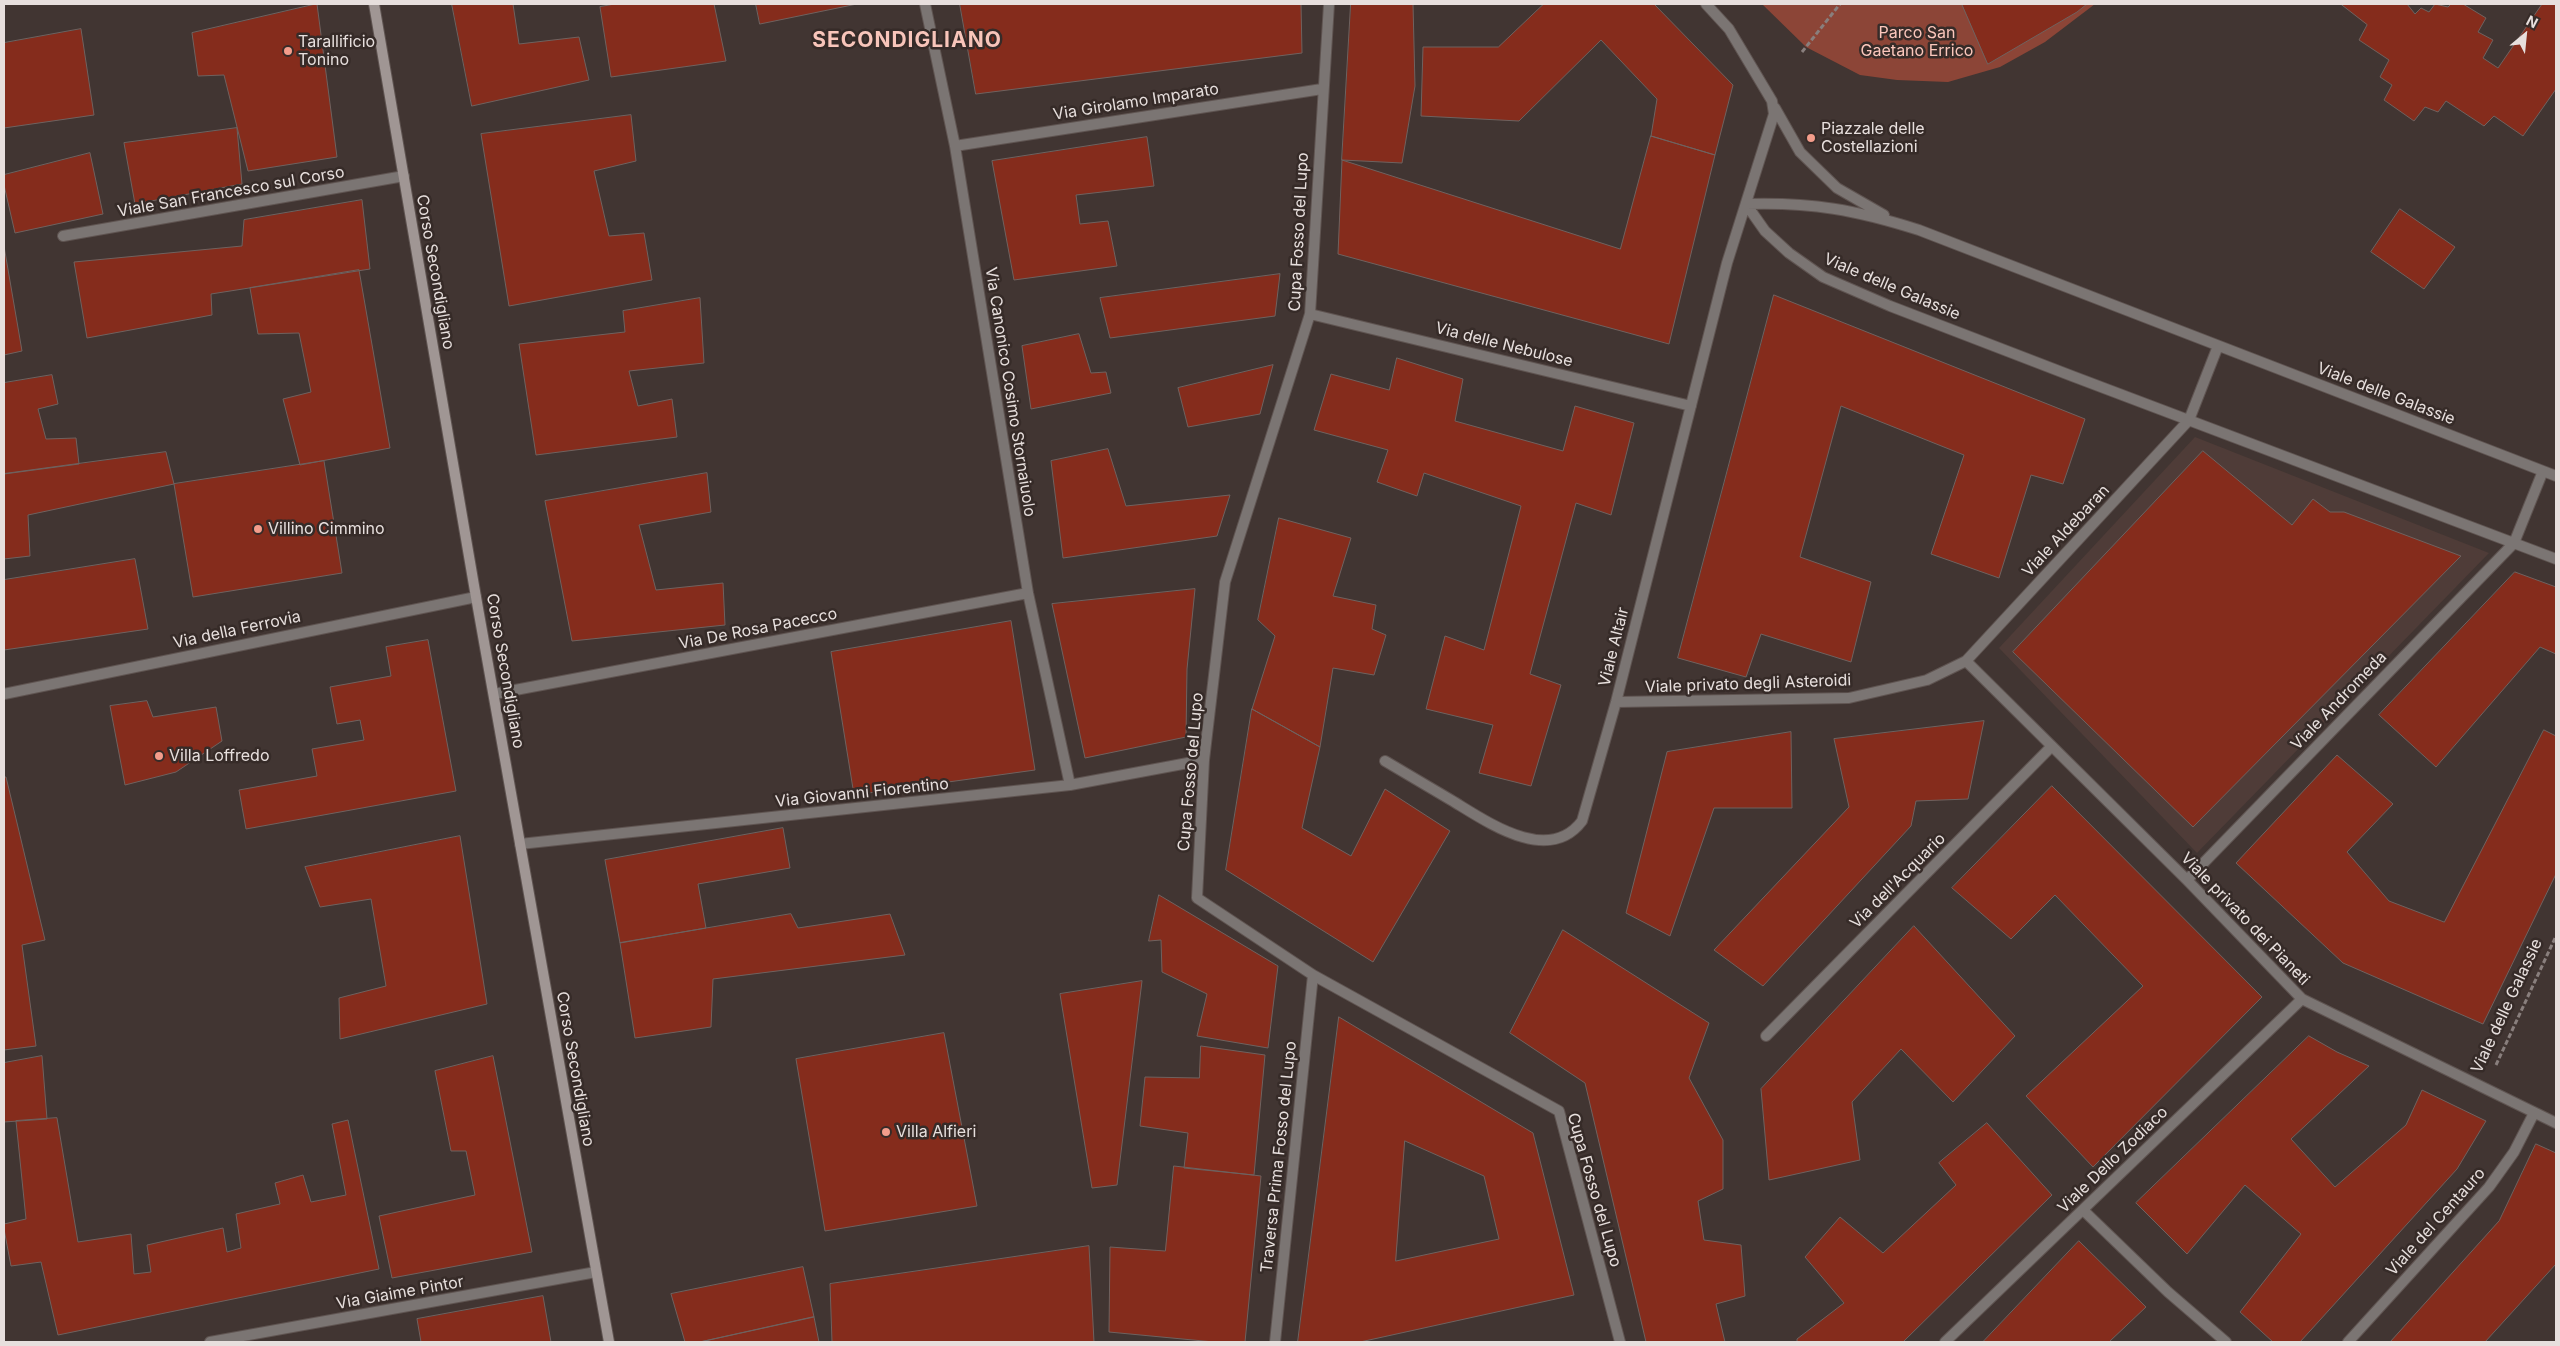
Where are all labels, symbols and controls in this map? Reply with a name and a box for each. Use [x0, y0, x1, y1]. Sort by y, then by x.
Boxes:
north arrow [2500, 10, 2550, 60]
text: N [2524, 11, 2541, 31]
park label: Parco San Gaetano Errico [1861, 23, 1973, 61]
district label: SECONDIGLIANO [811, 28, 1003, 54]
place label: Tarallificio Tonino [298, 32, 375, 70]
marker: Tarallificio Tonino [282, 45, 294, 57]
street label: Via Girolamo Imparato [1052, 79, 1220, 125]
place label: Piazzale delle Costellazioni [1821, 119, 1925, 157]
marker: Piazzale delle Costellazioni [1805, 132, 1817, 144]
street label: Cupa Fosso del Lupo [1285, 152, 1313, 312]
street label: Viale San Francesco sul Corso [116, 163, 346, 221]
street label: Corso Secondigliano [412, 193, 458, 351]
street label: Viale delle Galassie [1821, 250, 1963, 324]
street label: Via Canonico Cosimo Stornaiuolo [981, 266, 1039, 518]
street label: Via delle Nebulose [1433, 319, 1575, 371]
street label: Viale delle Galassie [2314, 359, 2458, 429]
street label: Viale Aldebaran [2018, 481, 2114, 581]
place label: Villino Cimmino [268, 519, 385, 539]
marker: Villino Cimmino [252, 523, 264, 535]
street label: Corso Secondigliano [482, 592, 528, 750]
street label: Via De Rosa Pacecco [677, 604, 839, 654]
street label: Viale Altair [1595, 605, 1633, 689]
street label: Via della Ferrovia [171, 607, 303, 653]
street label: Viale Andromeda [2287, 648, 2391, 754]
street label: Viale privato degli Asteroidi [1644, 671, 1852, 697]
street label: Cupa Fosso del Lupo [1174, 692, 1208, 852]
place label: Villa Loffredo [169, 746, 269, 766]
marker: Villa Loffredo [153, 750, 165, 762]
street label: Via Giovanni Fiorentino [774, 774, 950, 812]
street label: Via dell'Acquario [1846, 829, 1950, 933]
street label: Viale privato dei Pianeti [2177, 849, 2313, 989]
street label: Viale delle Galassie [2467, 936, 2547, 1076]
street label: Corso Secondigliano [552, 990, 598, 1148]
street label: Traversa Prima Fosso del Lupo [1257, 1040, 1301, 1274]
street label: Viale Dello Zodiaco [2054, 1103, 2172, 1217]
street label: Cupa Fosso del Lupo [1563, 1111, 1625, 1269]
place label: Villa Alfieri [896, 1122, 976, 1142]
marker: Villa Alfieri [880, 1126, 892, 1138]
street label: Viale del Centauro [2382, 1164, 2490, 1280]
street label: Via Giaime Pintor [335, 1272, 465, 1314]

